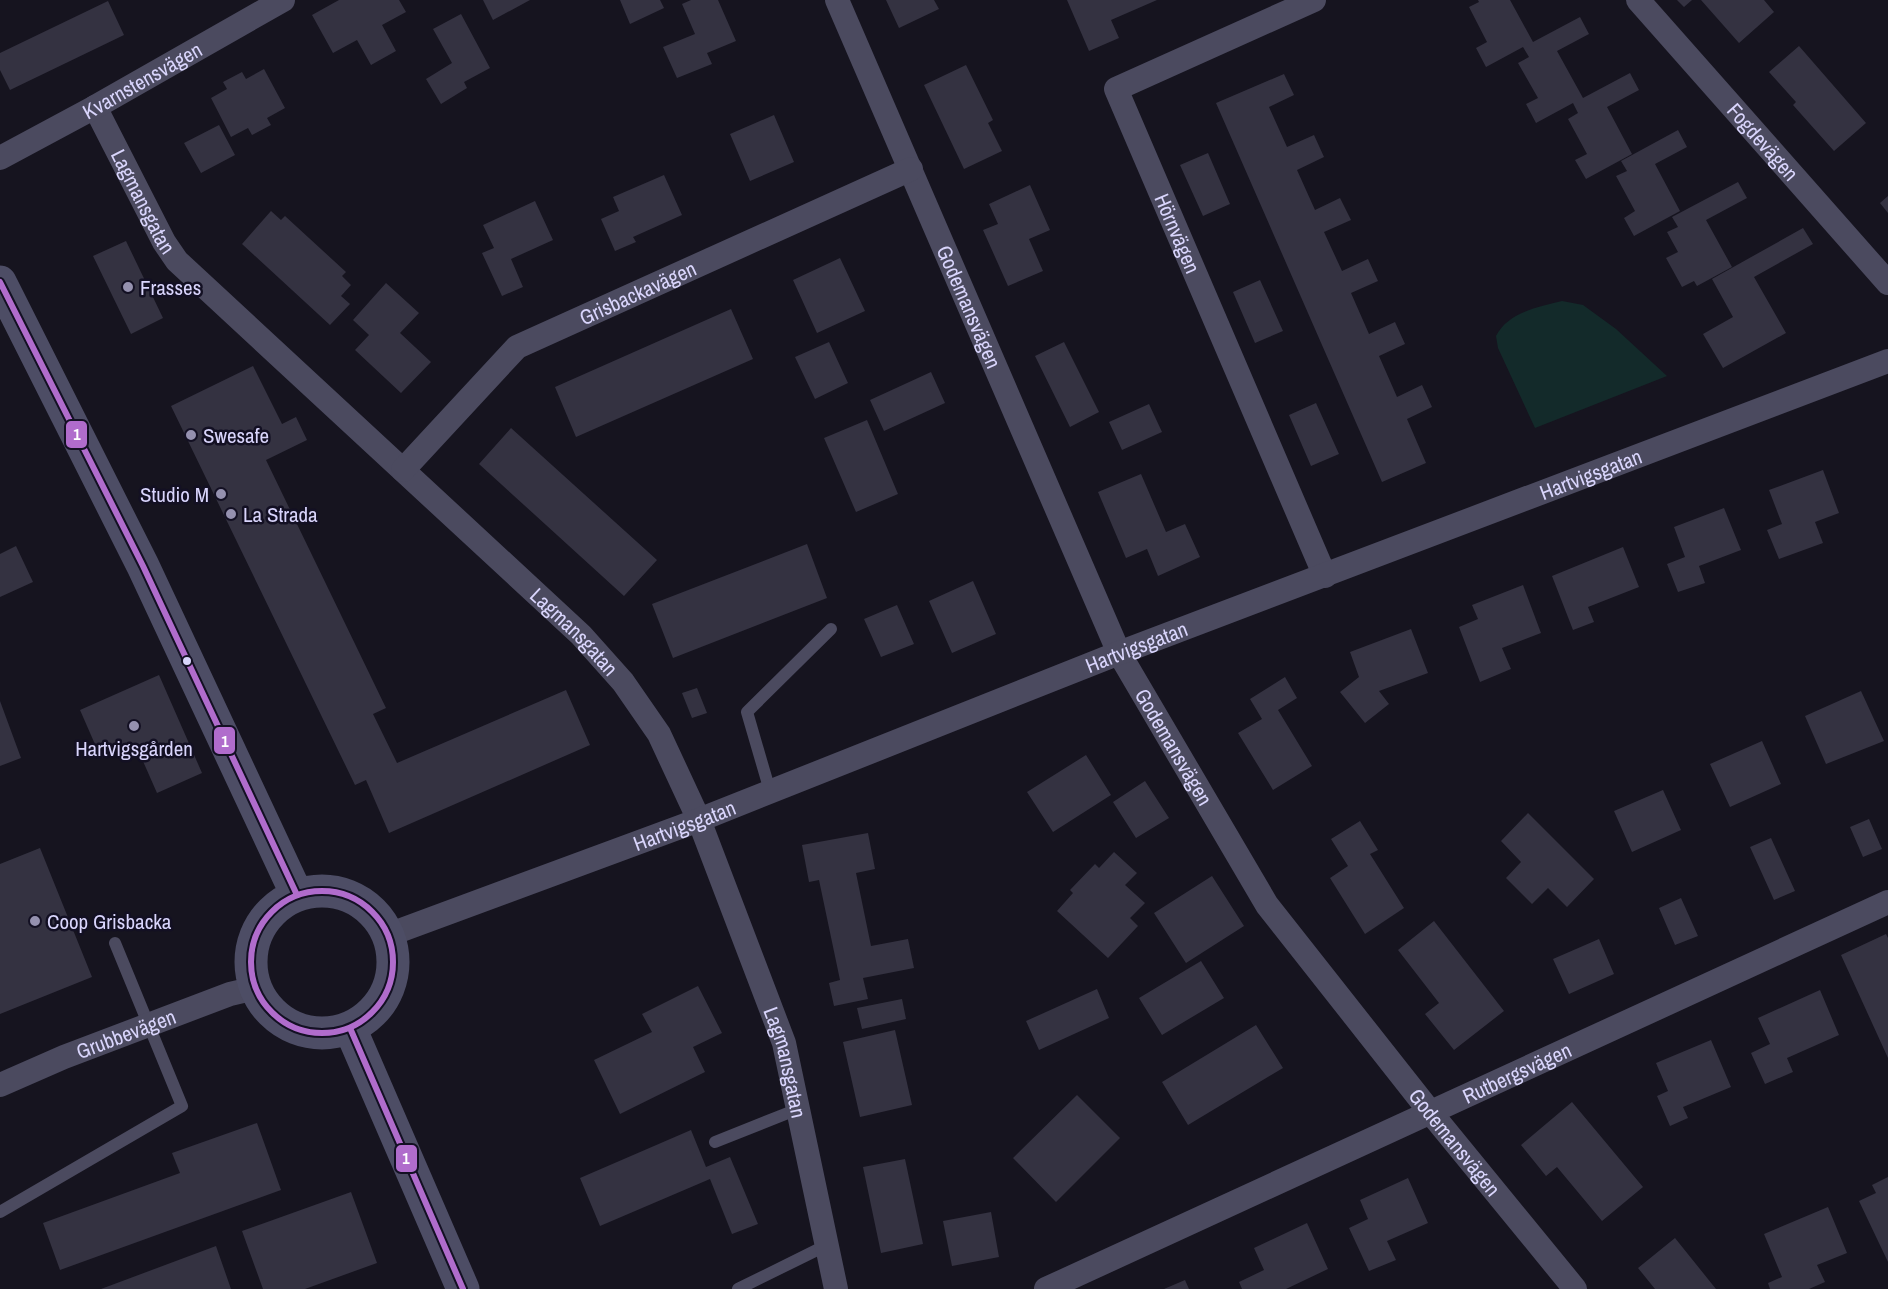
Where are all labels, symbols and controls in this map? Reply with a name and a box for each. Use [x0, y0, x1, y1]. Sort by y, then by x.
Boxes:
street label: Kvarnstensvägen [77, 35, 207, 126]
street label: Fogdevägen [1721, 96, 1805, 187]
street label: Lagmansgatan [104, 144, 182, 260]
street label: Hörnvägen [1148, 189, 1208, 278]
street label: Godemansvägen [930, 241, 1009, 373]
street label: Grisbackavägen [574, 253, 701, 332]
place label: Frasses [140, 273, 201, 302]
marker: Frasses [121, 280, 135, 294]
line badge: 1 [65, 420, 88, 449]
place label: Swesafe [203, 421, 269, 450]
text: 1 [73, 423, 81, 445]
marker: Swesafe [184, 428, 198, 442]
street label: Hartvigsgatan [1535, 441, 1646, 507]
place label: Studio M [140, 480, 209, 509]
marker: Studio M [214, 487, 228, 501]
place label: La Strada [243, 500, 318, 529]
marker: La Strada [224, 507, 238, 521]
street label: Lagmansgatan [524, 581, 625, 682]
street label: Hartvigsgatan [1081, 614, 1192, 679]
unlabelled marker [181, 655, 193, 667]
street label: Godemansvägen [1128, 683, 1220, 811]
marker: Hartvigsgården [127, 719, 141, 733]
line badge: 1 [213, 726, 236, 755]
text: 1 [221, 730, 229, 752]
place label: Hartvigsgården [75, 734, 193, 763]
street label: Hartvigsgatan [629, 792, 740, 858]
place label: Coop Grisbacka [47, 907, 172, 936]
marker: Coop Grisbacka [28, 914, 42, 928]
street label: Grubbevägen [72, 1001, 180, 1066]
street label: Lagmansgatan [757, 1002, 814, 1120]
street label: Rutbergsvägen [1458, 1035, 1576, 1110]
street label: Godemansvägen [1402, 1082, 1508, 1202]
line badge: 1 [395, 1144, 418, 1173]
text: 1 [402, 1147, 410, 1169]

